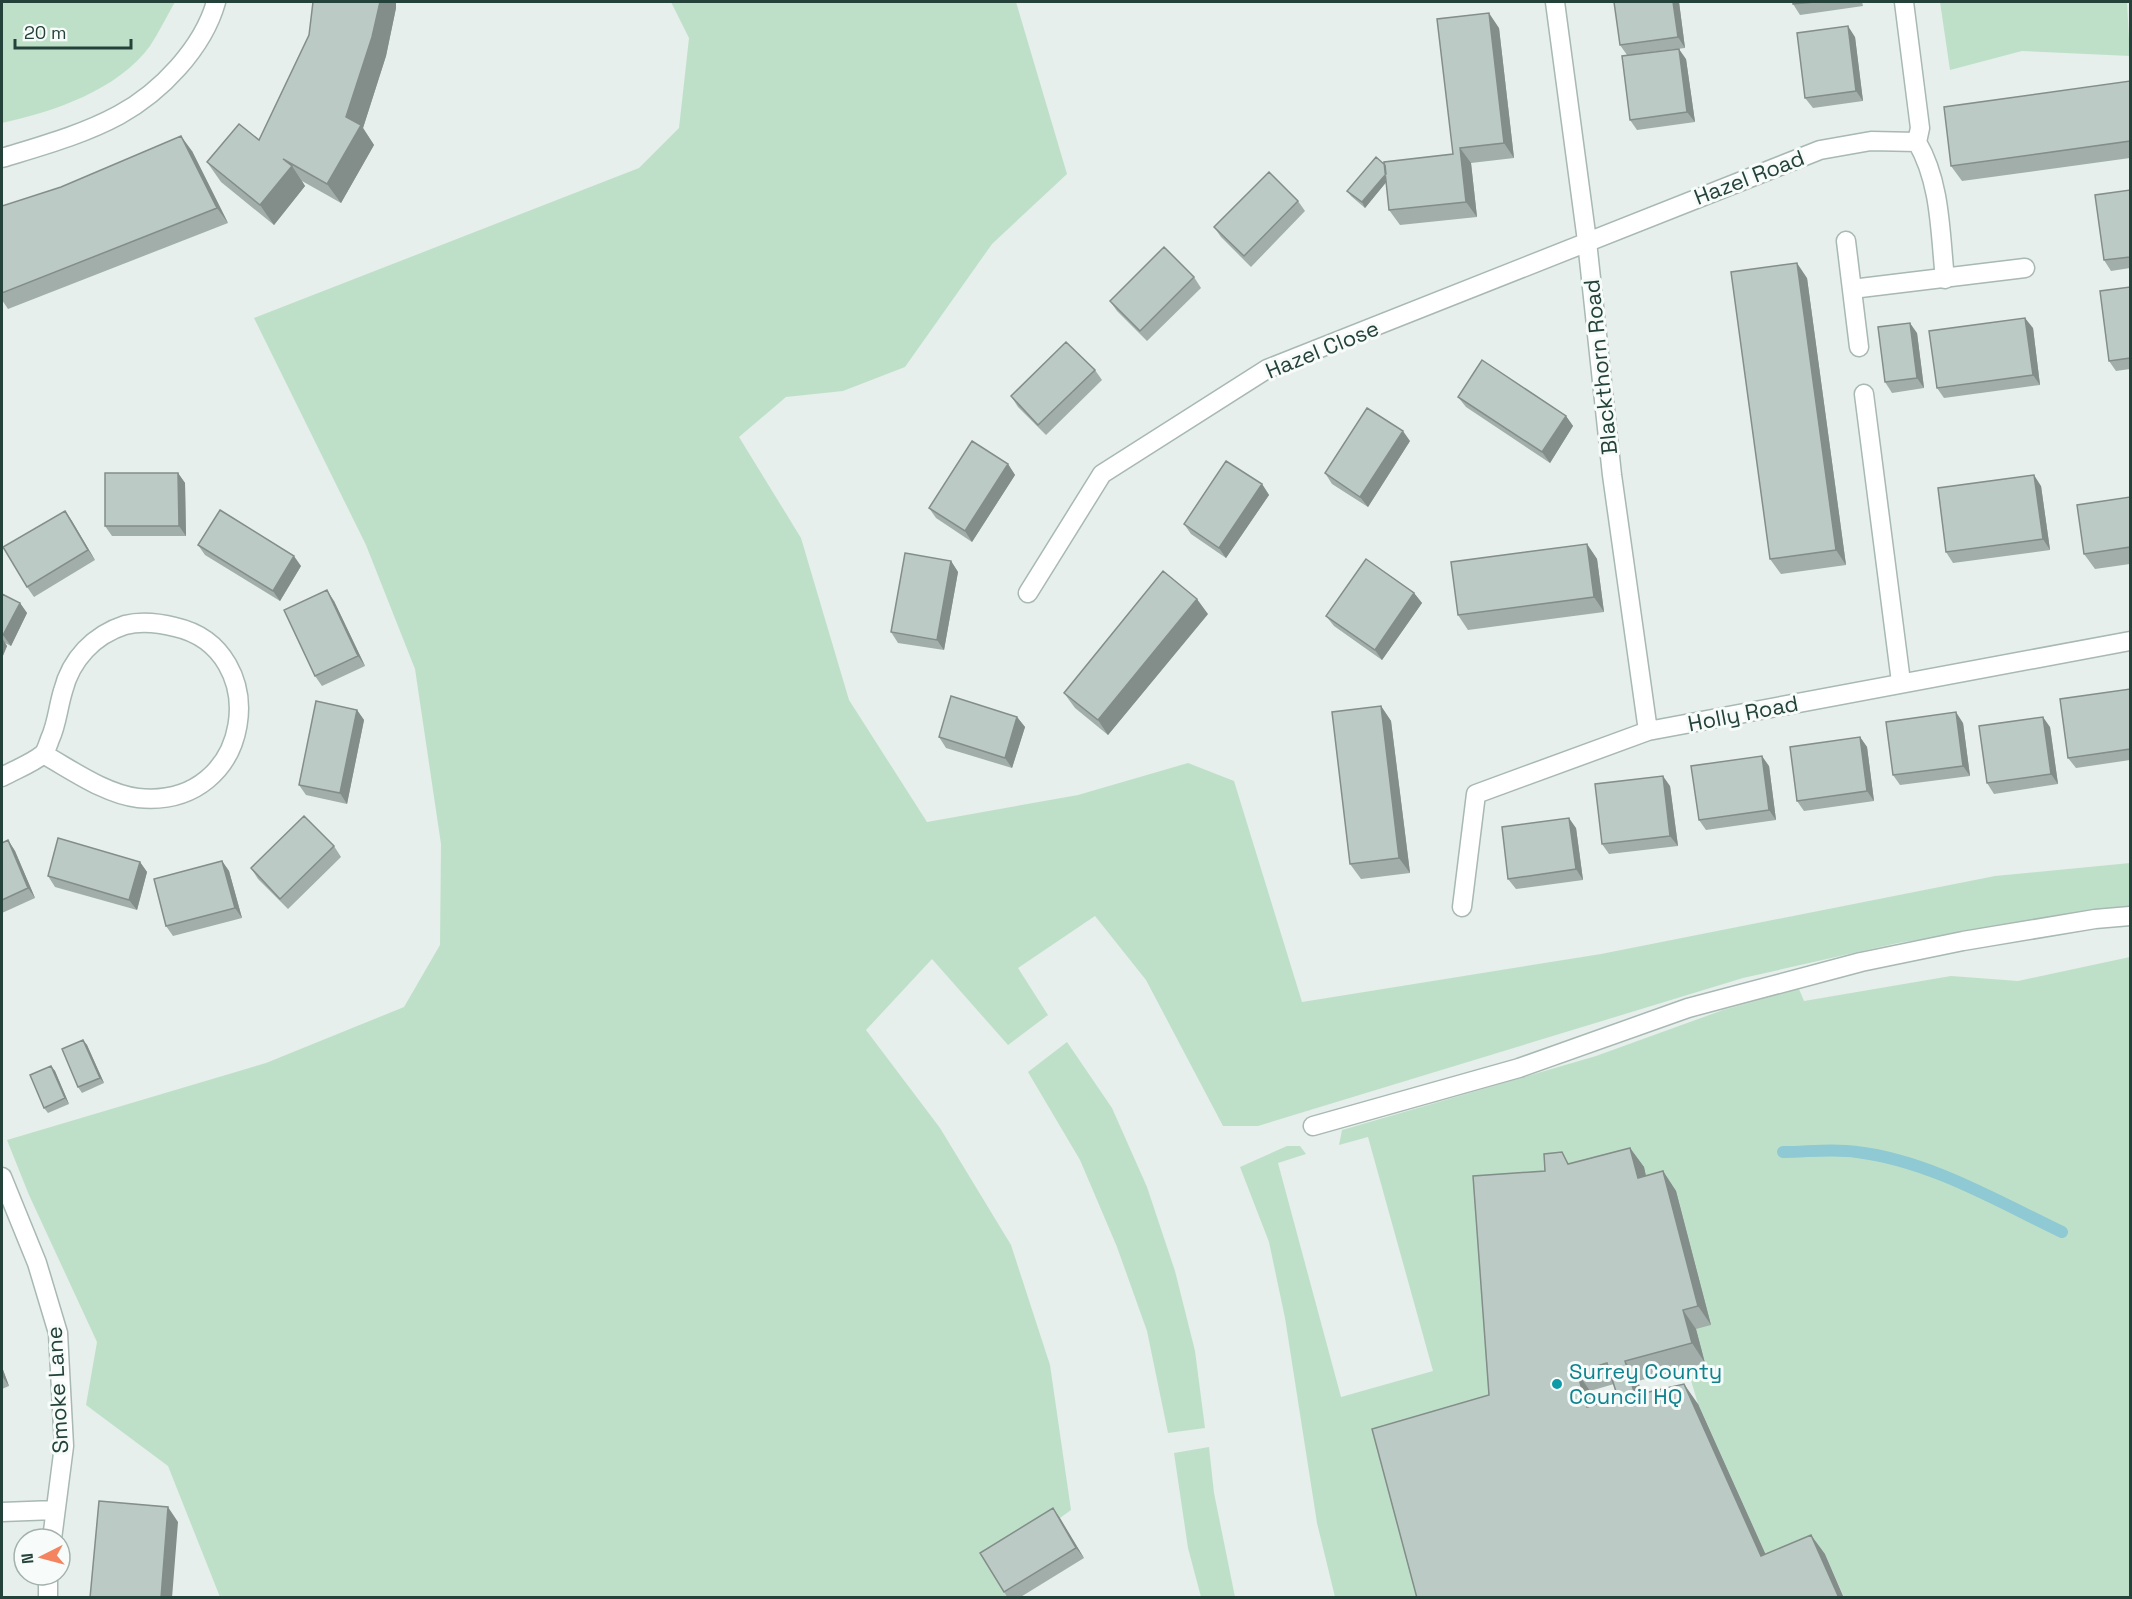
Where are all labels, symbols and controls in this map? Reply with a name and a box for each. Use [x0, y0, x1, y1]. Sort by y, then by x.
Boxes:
scale bar [15, 12, 130, 50]
text: 20 m [24, 21, 67, 44]
street label: Hazel Road [1690, 143, 1808, 211]
street label: Blackthorn Road [1577, 278, 1623, 456]
street label: Hazel Close [1261, 314, 1383, 384]
street label: Holly Road [1685, 689, 1801, 737]
street label: Smoke Lane [40, 1326, 74, 1454]
place label: Surrey County Council HQ [1569, 1357, 1722, 1410]
marker: Surrey County Council HQ [1550, 1377, 1564, 1391]
north arrow [12, 1527, 72, 1587]
text: N [17, 1552, 39, 1565]

